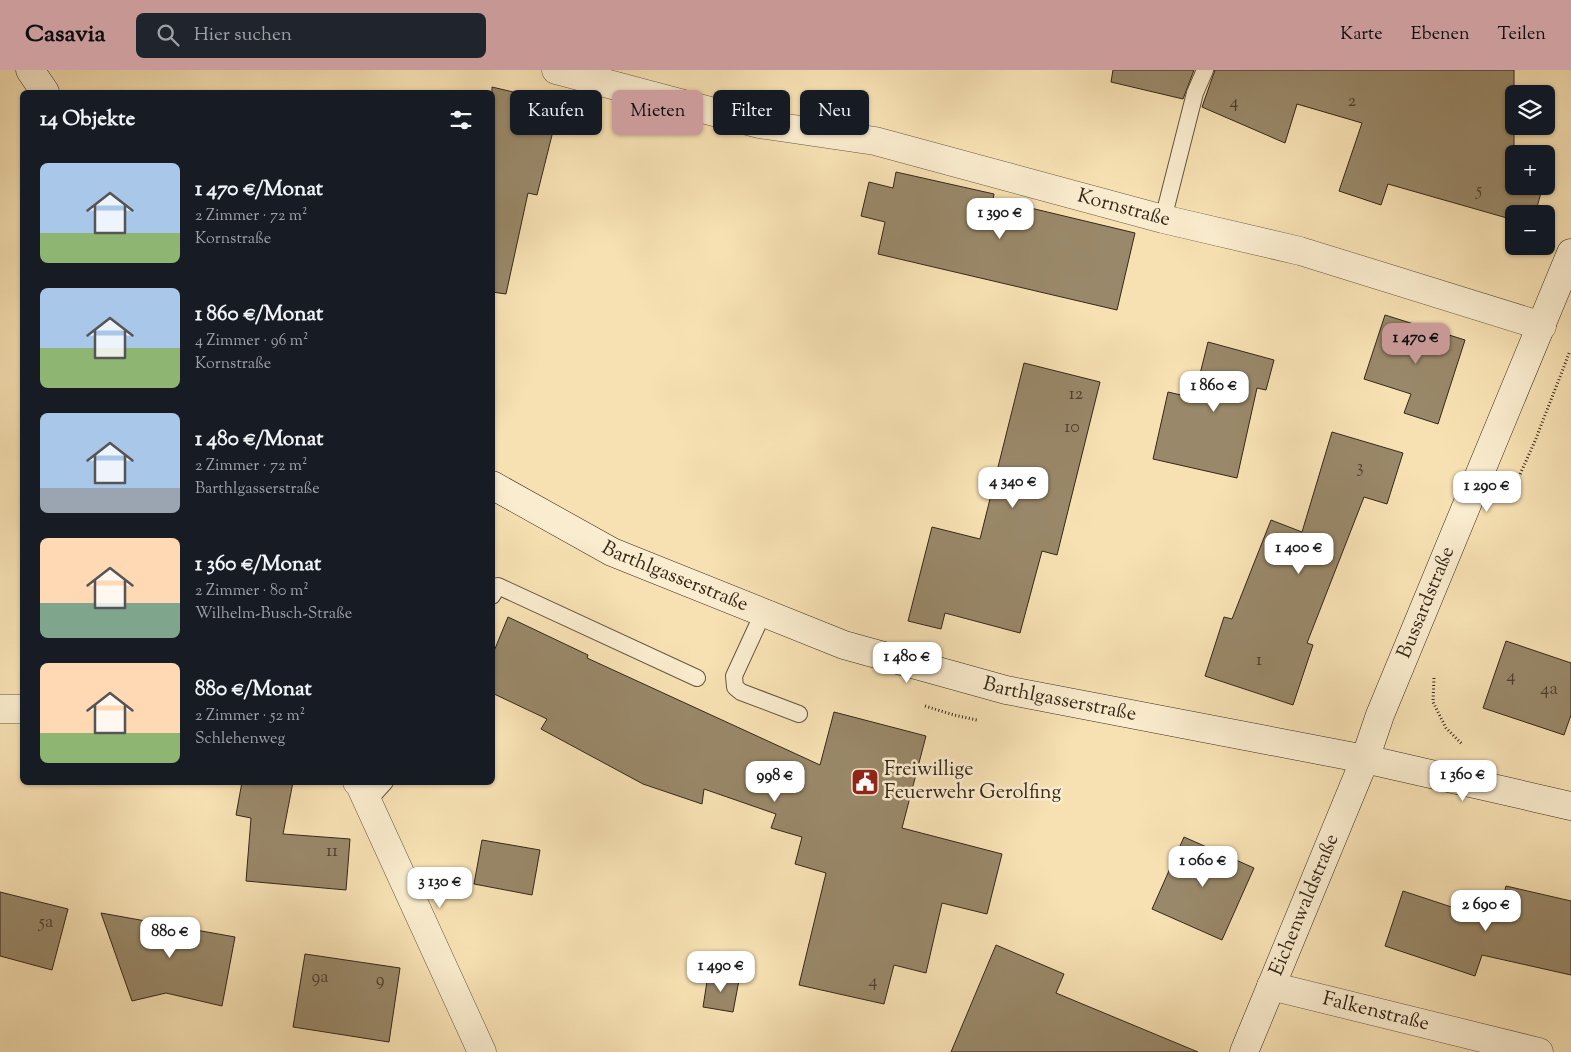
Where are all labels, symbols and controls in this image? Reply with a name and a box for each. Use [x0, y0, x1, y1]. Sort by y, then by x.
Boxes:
search box [136, 13, 486, 58]
text: Casavia [25, 18, 106, 52]
icon: search [154, 21, 182, 49]
text: Hier suchen [194, 22, 292, 49]
text: Karte [1340, 22, 1383, 48]
text: Ebenen [1411, 22, 1470, 48]
text: Teilen [1498, 22, 1546, 48]
map controls [1505, 85, 1555, 255]
button: layers [1505, 85, 1555, 135]
house number: 2 [1348, 89, 1357, 115]
chip: Kaufen [510, 90, 602, 135]
chip: Mieten [612, 90, 703, 135]
chip: Filter [713, 90, 790, 135]
chip: Neu [800, 90, 869, 135]
house number: 4 [1229, 90, 1239, 116]
text: 14 Objekte [40, 105, 135, 135]
icon: filters [447, 106, 475, 134]
button: + [1505, 145, 1555, 195]
text: 1 470 €/Monat [195, 175, 323, 205]
house number: 5 [1475, 178, 1482, 204]
street label: Kornstraße [1074, 182, 1173, 235]
icon: home [80, 183, 140, 243]
pin: 1 390 € [954, 198, 1046, 240]
text: 1 390 € [978, 202, 1022, 225]
text: 2 Zimmer · 72 m² [195, 205, 307, 228]
button: − [1505, 205, 1555, 255]
text: Kornstraße [195, 228, 271, 251]
text: 1 860 €/Monat [195, 300, 323, 330]
icon: home [80, 308, 140, 368]
pin: 1 470 € [1370, 322, 1462, 365]
text: 1 470 € [1393, 327, 1439, 350]
text: 4 Zimmer · 96 m² [195, 330, 308, 353]
text: Kornstraße [195, 353, 271, 376]
pin: 1 860 € [1168, 370, 1260, 413]
text: 1 860 € [1191, 375, 1237, 398]
house number: 12 [1069, 382, 1084, 408]
house number: 10 [1064, 415, 1080, 441]
text: 1 480 €/Monat [195, 425, 323, 455]
icon: home [80, 433, 140, 493]
text: 2 Zimmer · 72 m² [195, 455, 307, 478]
house number: 3 [1356, 455, 1364, 481]
pin: 4 340 € [967, 466, 1059, 509]
pin: 1 290 € [1441, 470, 1533, 513]
text: 4 340 € [989, 471, 1037, 494]
text: 1 290 € [1464, 475, 1510, 498]
text: Barthlgasserstraße [195, 478, 320, 501]
pin: 1 400 € [1253, 532, 1345, 575]
street label: Barthlgasserstraße [596, 534, 752, 620]
text: 1 400 € [1276, 537, 1322, 560]
street label: Bussardstraße [1390, 542, 1463, 663]
text: 1 360 €/Monat [195, 550, 321, 580]
icon: home [80, 558, 140, 618]
text: 2 Zimmer · 80 m² [195, 580, 309, 603]
text: Wilhelm-Busch-Straße [195, 603, 352, 626]
pin: 1 480 € [861, 642, 953, 684]
text: 1 480 € [884, 646, 930, 669]
house number: 1 [1256, 648, 1262, 674]
house number: 4 [1506, 664, 1516, 690]
street label: Barthlgasserstraße [979, 670, 1139, 729]
text: 880 €/Monat [195, 675, 312, 705]
house number: 4a [1540, 677, 1558, 703]
icon: home [80, 683, 140, 743]
text: 2 Zimmer · 52 m² [195, 705, 305, 728]
text: Schlehenweg [195, 728, 285, 751]
place label: Freiwillige Feuerwehr Gerolfing [884, 756, 1061, 808]
pin: 998 € [740, 760, 810, 803]
pin: 1 360 € [1417, 760, 1509, 802]
text: 1 360 € [1441, 764, 1485, 787]
text: 998 € [757, 765, 793, 788]
public building icon: Freiwillige Feuerwehr Gerolfing [850, 767, 880, 797]
street label: Eichenwaldstraße [1262, 830, 1347, 980]
house number: 11 [326, 839, 338, 865]
pin: 1 060 € [1157, 846, 1249, 888]
text: 1 060 € [1180, 850, 1226, 873]
pin: 3 130 € [394, 866, 486, 909]
text: 3 130 € [418, 871, 462, 894]
pin: 2 690 € [1440, 890, 1532, 932]
text: 2 690 € [1462, 894, 1510, 917]
house number: 5a [38, 910, 53, 936]
pin: 880 € [135, 916, 205, 959]
text: 880 € [151, 921, 189, 944]
pin: 1 490 € [675, 950, 767, 993]
text: 1 490 € [698, 955, 744, 978]
house number: 9a [311, 965, 329, 991]
house number: 9 [376, 968, 385, 994]
house number: 4 [868, 969, 878, 995]
street label: Falkenstraße [1320, 985, 1432, 1039]

